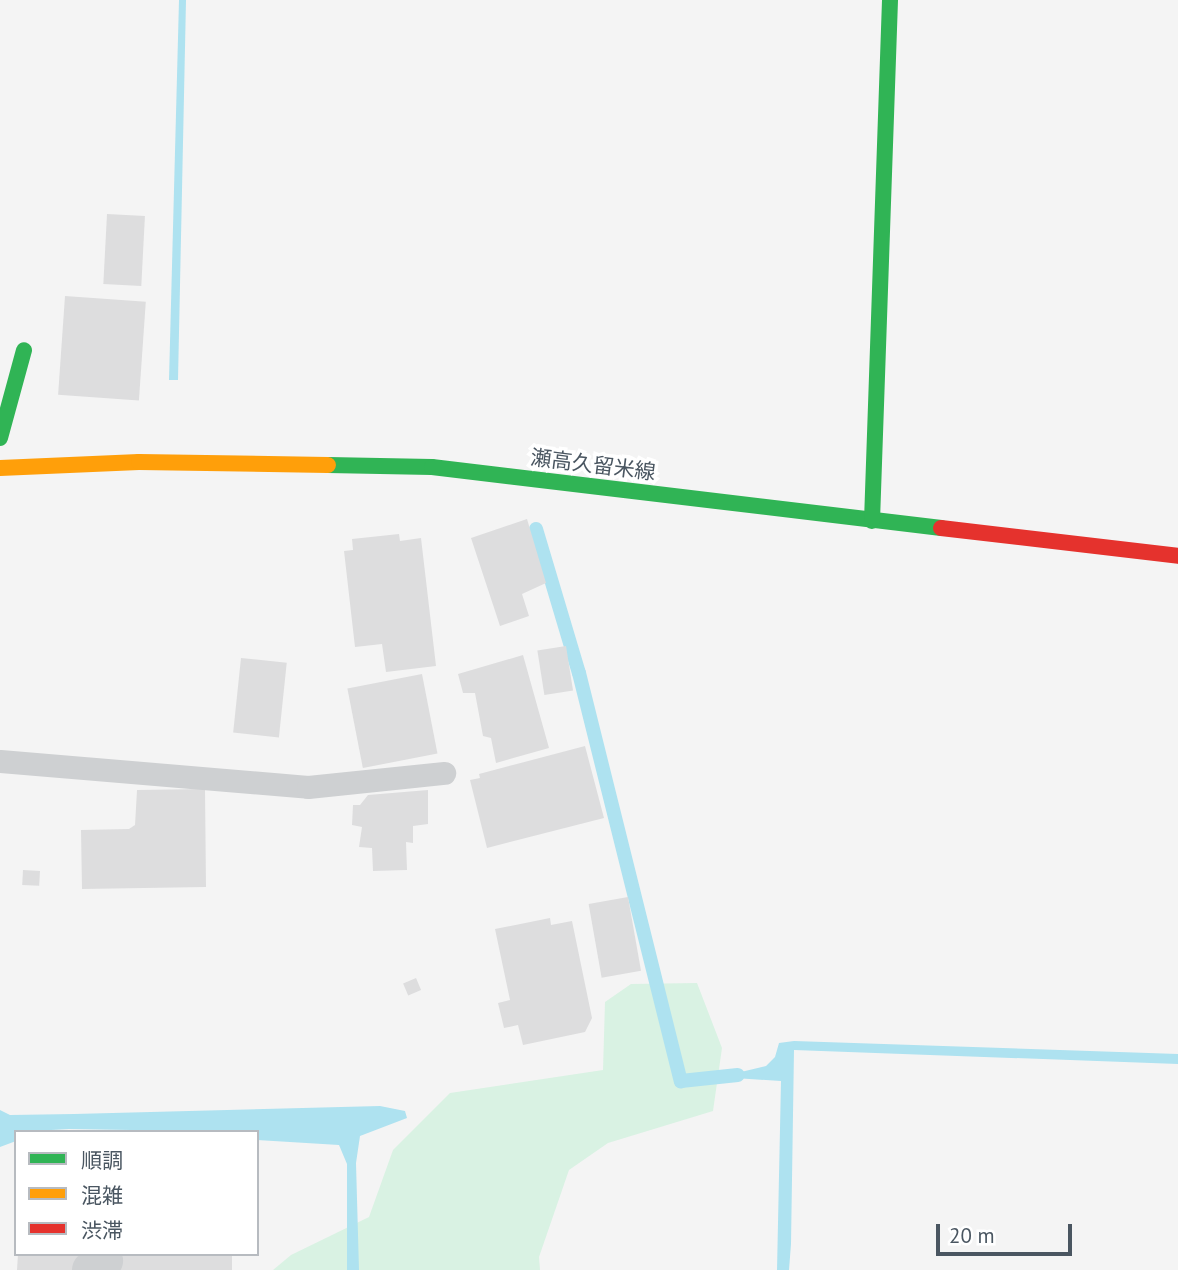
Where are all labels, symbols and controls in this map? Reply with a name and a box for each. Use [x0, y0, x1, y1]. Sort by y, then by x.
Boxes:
street label: 瀬高久留米線 [529, 445, 657, 485]
legend [14, 1130, 259, 1256]
text: 順調 [81, 1147, 123, 1174]
text: 混雑 [81, 1182, 123, 1209]
scale bar [940, 1210, 1076, 1254]
text: 渋滞 [81, 1217, 123, 1244]
text: 20 m [949, 1222, 995, 1249]

